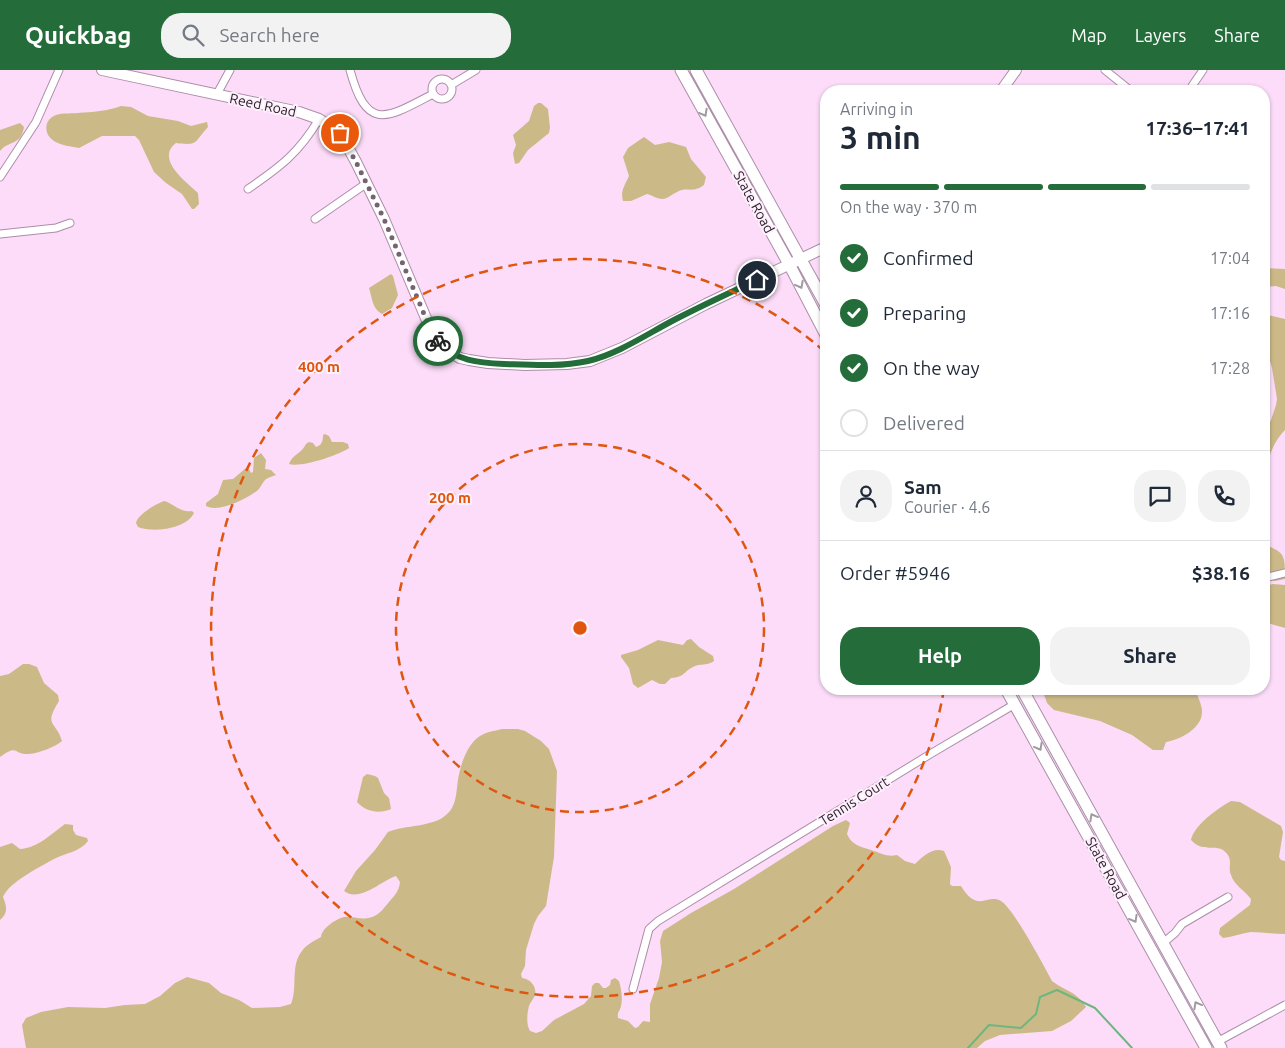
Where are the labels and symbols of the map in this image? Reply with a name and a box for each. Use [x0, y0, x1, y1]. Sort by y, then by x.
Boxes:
street label: Reed Road [228, 90, 298, 120]
one-way arrow [698, 107, 708, 116]
pin [319, 112, 361, 154]
street label: State Road [730, 168, 778, 236]
pin [736, 259, 778, 301]
one-way arrow [794, 280, 804, 289]
courier [413, 316, 463, 366]
text: 400 m [298, 358, 340, 375]
text: 200 m [429, 489, 471, 506]
centre of rings [571, 619, 589, 637]
one-way arrow [1032, 741, 1042, 750]
street label: Tennis Court [816, 773, 892, 829]
one-way arrow [1089, 813, 1099, 822]
street label: State Road [1082, 834, 1130, 902]
one-way arrow [1128, 914, 1138, 923]
one-way arrow [1193, 1002, 1203, 1011]

